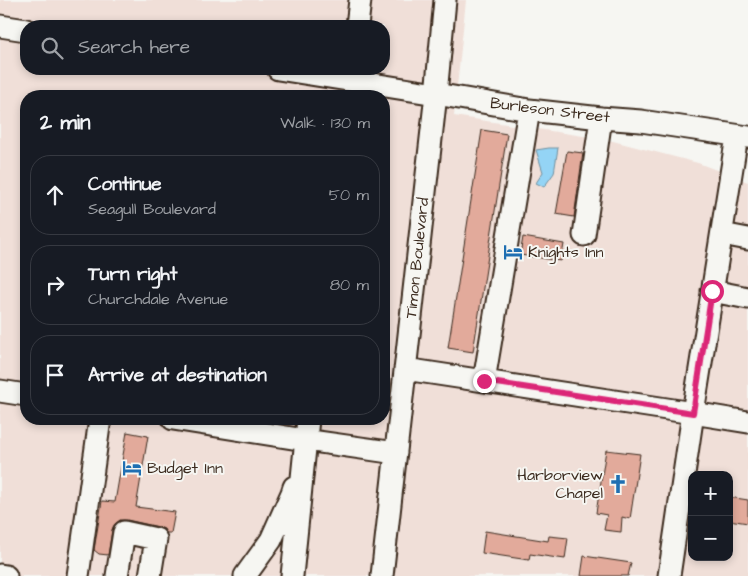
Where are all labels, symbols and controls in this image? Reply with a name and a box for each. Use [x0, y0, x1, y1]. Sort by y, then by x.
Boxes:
search box [20, 20, 390, 75]
icon: search [38, 34, 66, 62]
text: Search here [78, 34, 190, 61]
street label: Burleson Street [489, 92, 612, 128]
text: 2 min [40, 108, 90, 137]
text: Walk · 130 m [280, 112, 370, 134]
text: Continue [88, 171, 162, 198]
icon: ahead [41, 181, 69, 209]
text: 50 m [329, 184, 369, 206]
street label: Timon Boulevard [400, 196, 434, 320]
text: Seagull Boulevard [88, 198, 216, 220]
hotel icon: Knights Inn [502, 241, 524, 263]
place label: Knights Inn [528, 241, 604, 264]
text: Turn right [88, 261, 177, 288]
icon: right [41, 271, 69, 299]
text: 80 m [330, 274, 369, 296]
route start [701, 280, 724, 303]
text: Churchdale Avenue [88, 288, 228, 310]
icon: arrive [41, 361, 69, 389]
text: Arrive at destination [88, 362, 267, 389]
route end [473, 370, 496, 393]
hotel icon: Budget Inn [121, 457, 143, 479]
place label: Budget Inn [147, 457, 223, 480]
place label: Harborview Chapel [517, 464, 603, 504]
map controls [688, 471, 733, 561]
button: + [688, 471, 733, 516]
church icon: Harborview Chapel [607, 473, 629, 495]
button: − [688, 516, 733, 561]

